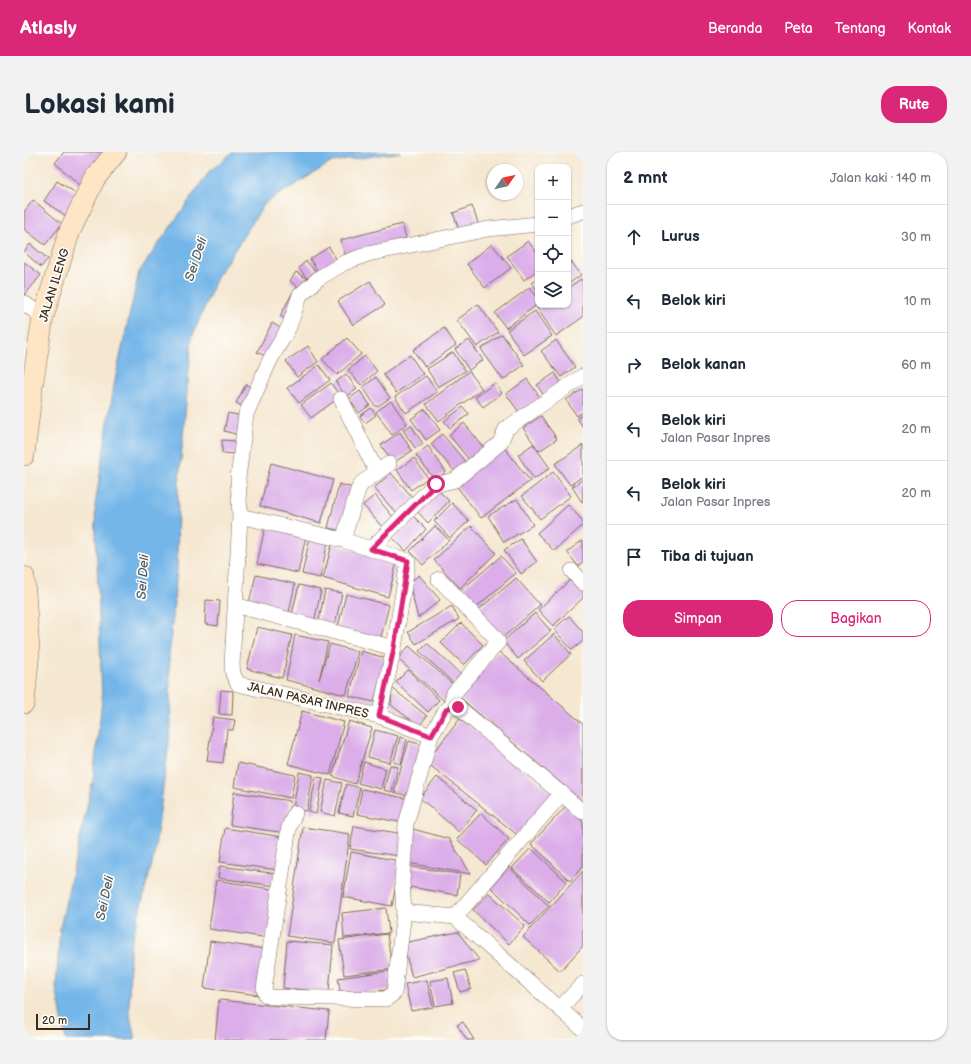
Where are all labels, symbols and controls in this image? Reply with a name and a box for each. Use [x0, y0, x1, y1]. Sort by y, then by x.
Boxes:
text: Atlasly [20, 17, 77, 40]
text: Beranda [708, 20, 762, 37]
text: Peta [784, 20, 813, 37]
text: Tentang [835, 20, 886, 37]
text: Kontak [908, 20, 951, 37]
button: Rute [881, 86, 947, 123]
text: Lokasi kami [24, 88, 175, 121]
north arrow [487, 164, 523, 200]
map controls [535, 164, 571, 308]
button: + [535, 164, 571, 200]
text: 2 mnt [623, 168, 667, 188]
text: Jalan kaki · 140 m [830, 170, 931, 186]
button: − [535, 200, 571, 236]
icon: ahead [623, 226, 645, 248]
text: Lurus [661, 227, 700, 246]
text: 30 m [901, 229, 931, 245]
water label: Sei Deli [181, 234, 211, 283]
button: locate [535, 236, 571, 272]
street label: JALAN ILENG [36, 247, 73, 324]
button: layers [535, 272, 571, 308]
icon: left [623, 290, 645, 312]
text: Belok kiri [661, 291, 726, 310]
text: 10 m [904, 293, 931, 309]
icon: right [623, 354, 645, 376]
text: Belok kanan [661, 355, 746, 374]
text: 60 m [901, 357, 931, 373]
text: Belok kiri [661, 411, 726, 430]
icon: left [623, 418, 645, 440]
text: 20 m [901, 421, 931, 437]
text: Jalan Pasar Inpres [661, 430, 770, 446]
route start [427, 475, 445, 493]
text: Belok kiri [661, 475, 726, 494]
icon: left [623, 482, 645, 504]
text: 20 m [901, 485, 931, 501]
text: Jalan Pasar Inpres [661, 494, 770, 510]
icon: arrive [623, 546, 645, 568]
text: Tiba di tujuan [661, 547, 754, 566]
water label: Sei Deli [133, 553, 153, 600]
button: Simpan [623, 600, 773, 637]
button: Bagikan [781, 600, 931, 637]
street label: JALAN PASAR INPRES [246, 679, 370, 722]
route end [449, 698, 467, 716]
water label: Sei Deli [92, 873, 118, 922]
scale bar [36, 1012, 90, 1031]
text: 20 m [42, 1014, 67, 1027]

